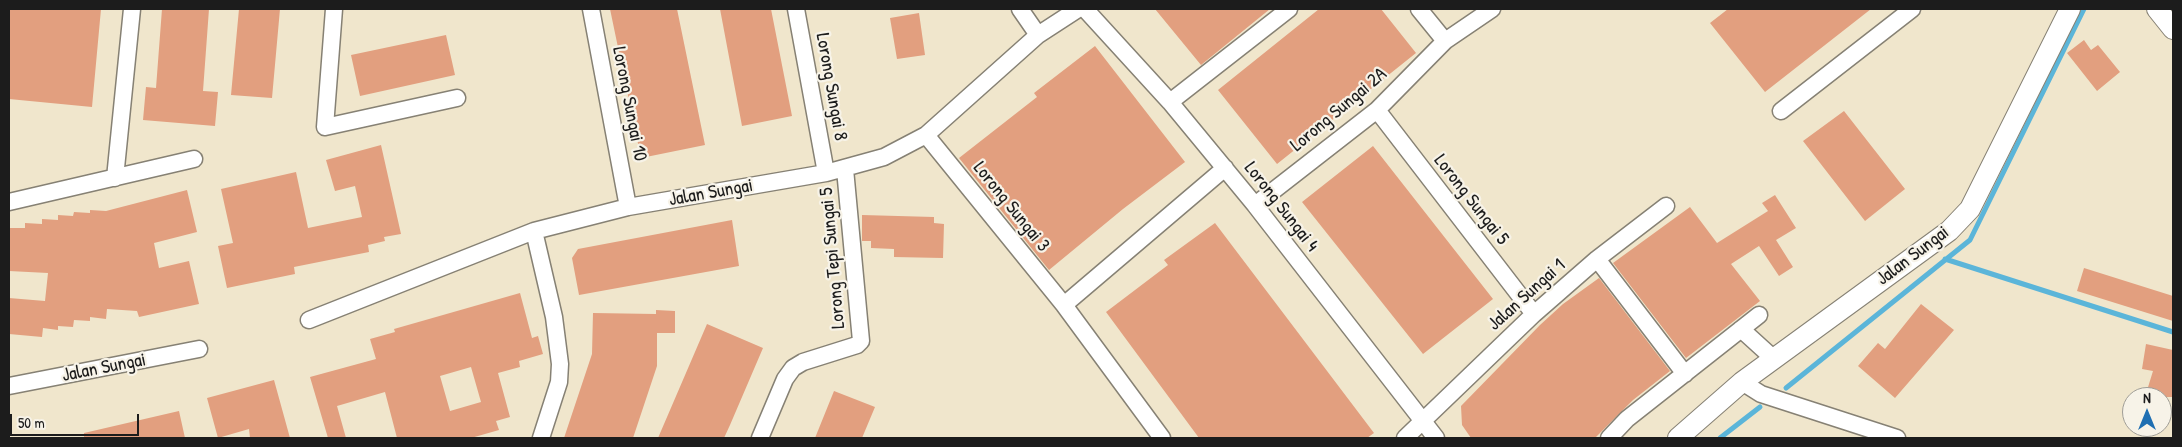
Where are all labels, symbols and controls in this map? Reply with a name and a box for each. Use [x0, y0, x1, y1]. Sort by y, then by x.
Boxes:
street label: Lorong Sungai 8 [810, 31, 852, 143]
street label: Lorong Sungai 10 [607, 45, 651, 163]
street label: Lorong Sungai 2A [1286, 63, 1392, 157]
street label: Lorong Sungai 5 [1429, 150, 1513, 250]
street label: Lorong Sungai 3 [968, 157, 1054, 257]
street label: Lorong Sungai 4 [1239, 158, 1323, 256]
street label: Jalan Sungai [667, 174, 755, 212]
street label: Lorong Tepi Sungai 5 [815, 186, 851, 330]
street label: Jalan Sungai [1872, 221, 1954, 291]
street label: Jalan Sungai 1 [1484, 254, 1570, 336]
street label: Jalan Sungai [60, 349, 148, 387]
north arrow [2122, 387, 2172, 437]
text: N [2143, 388, 2151, 407]
scale bar [12, 404, 141, 436]
text: 50 m [18, 412, 45, 433]

